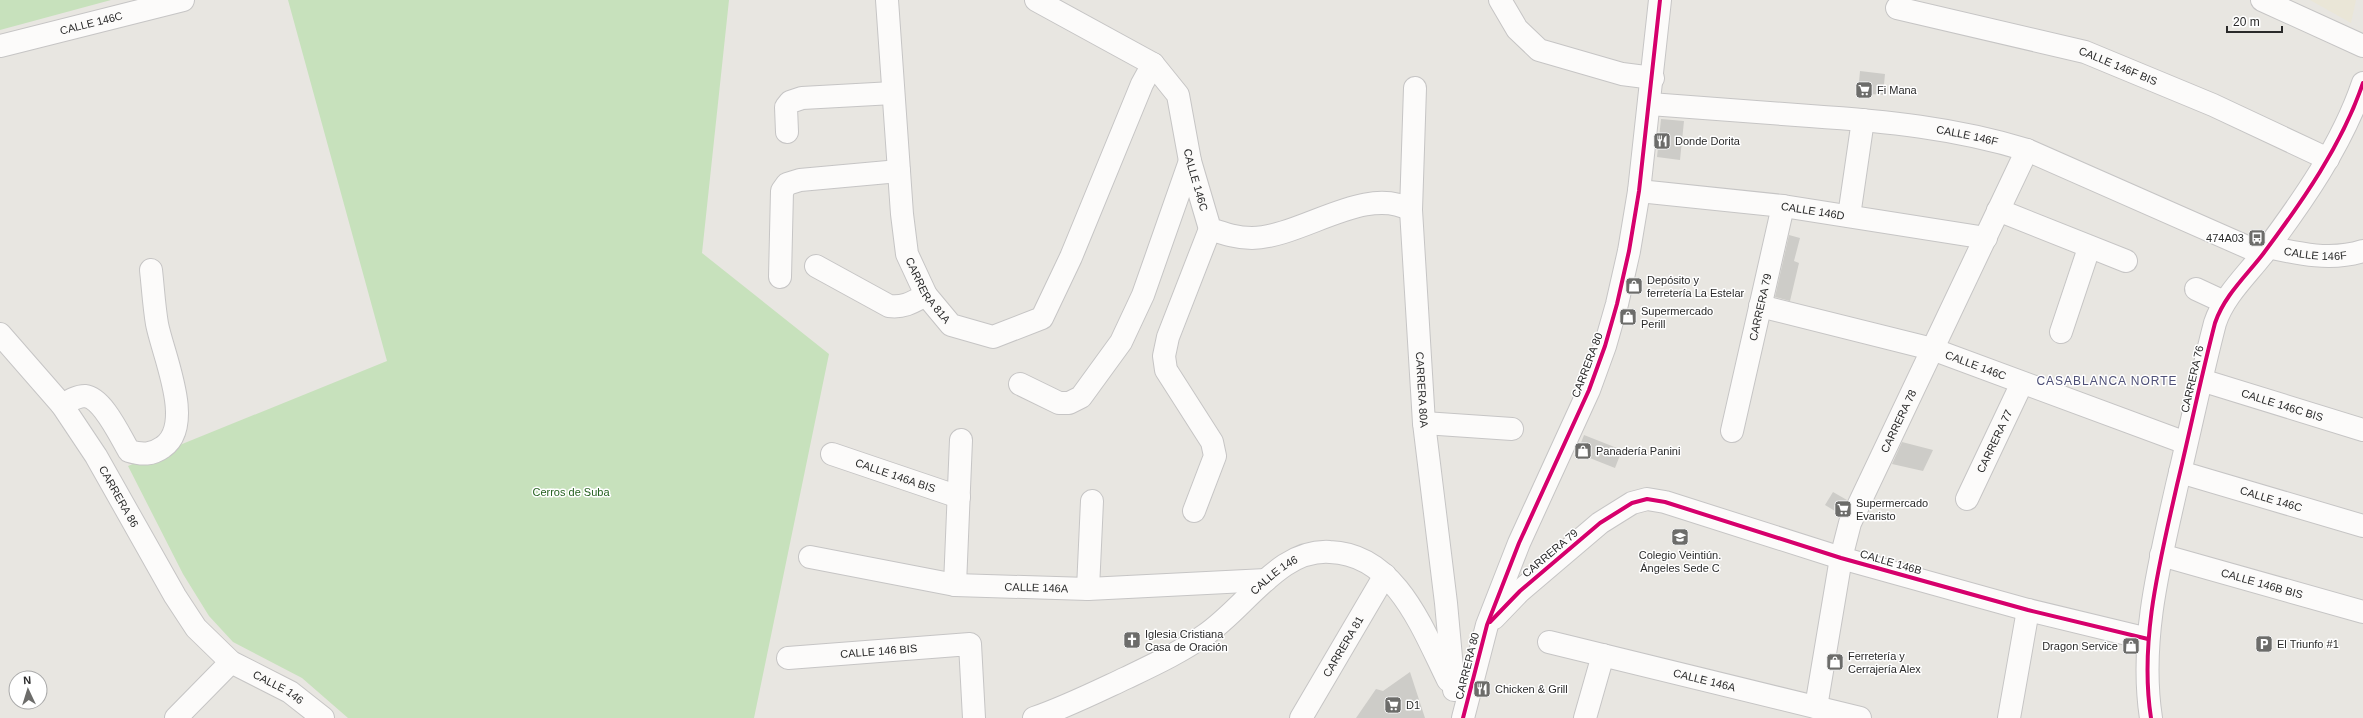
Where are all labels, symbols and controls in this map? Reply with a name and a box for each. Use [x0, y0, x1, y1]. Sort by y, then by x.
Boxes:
scale bar [2227, 8, 2282, 34]
street label: CALLE 146C [59, 9, 124, 37]
text: 20 m [2233, 15, 2260, 29]
street label: CALLE 146F BIS [2078, 45, 2159, 87]
supermarket icon: Fi Mana [1854, 80, 1874, 100]
place label: Fi Mana [1877, 84, 1918, 96]
street label: CALLE 146F [1935, 123, 2000, 148]
restaurant icon: Donde Dorita [1652, 131, 1672, 151]
place label: Donde Dorita [1675, 135, 1741, 147]
street label: CALLE 146C [1182, 148, 1210, 213]
street label: CALLE 146D [1780, 200, 1846, 222]
bus stop icon: 474A03 [2247, 228, 2267, 248]
place label: 474A03 [2206, 232, 2244, 244]
street label: CALLE 146F [2283, 245, 2348, 262]
street label: CARRERA 81A [903, 255, 953, 326]
street label: CARRERA 79 [1747, 272, 1774, 342]
place label: Depósito y ferretería La Estelar [1647, 274, 1745, 299]
shop icon: Depósito y ferretería La Estelar [1624, 276, 1644, 296]
place label: Supermercado Perill [1641, 305, 1713, 330]
shop icon: Supermercado Perill [1618, 307, 1638, 327]
street label: CARRERA 80 [1569, 331, 1605, 399]
street label: CARRERA 76 [2178, 344, 2206, 414]
street label: CALLE 146C [1944, 348, 2008, 382]
street label: CARRERA 80A [1414, 351, 1431, 429]
district label: CASABLANCA NORTE [2036, 374, 2178, 388]
street label: CALLE 146C BIS [2240, 387, 2325, 423]
street label: CARRERA 78 [1878, 388, 1918, 455]
street label: CARRERA 77 [1974, 408, 2015, 475]
shop icon: Panadería Panini [1573, 441, 1593, 461]
place label: Panadería Panini [1596, 445, 1680, 457]
street label: CALLE 146A BIS [854, 456, 937, 495]
street label: CARRERA 86 [97, 464, 141, 529]
street label: CALLE 146C [2239, 484, 2304, 514]
park label: Cerros de Suba [532, 486, 610, 498]
place label: Supermercado Evaristo [1856, 497, 1928, 522]
supermarket icon: Supermercado Evaristo [1833, 499, 1853, 519]
street label: CARRERA 79 [1520, 526, 1580, 580]
school or university icon: Colegio Veintiún. Ángeles Sede C [1670, 527, 1690, 547]
street label: CALLE 146B [1859, 547, 1923, 577]
place label: Colegio Veintiún. Ángeles Sede C [1639, 549, 1721, 574]
street label: CALLE 146 [1248, 553, 1299, 597]
street label: CALLE 146B BIS [2220, 566, 2304, 601]
street label: CALLE 146A [1004, 580, 1069, 594]
street label: CARRERA 81 [1321, 614, 1366, 679]
place label: Iglesia Cristiana Casa de Oración [1145, 628, 1228, 653]
church icon: Iglesia Cristiana Casa de Oración [1122, 630, 1142, 650]
street label: CARRERA 80 [1453, 631, 1481, 701]
parking icon: El Triunfo #1 [2254, 634, 2274, 654]
shop icon: Dragon Service [2121, 636, 2141, 656]
place label: El Triunfo #1 [2277, 638, 2339, 650]
place label: Dragon Service [2042, 640, 2118, 652]
street label: CALLE 146 BIS [840, 642, 918, 660]
place label: Ferretería y Cerrajería Alex [1848, 650, 1921, 675]
shop icon: Ferretería y Cerrajería Alex [1825, 652, 1845, 672]
street label: CALLE 146A [1672, 667, 1737, 694]
street label: CALLE 146 [251, 668, 306, 706]
north arrow [8, 670, 48, 710]
text: N [23, 674, 32, 686]
restaurant icon: Chicken & Grill [1472, 679, 1492, 699]
place label: Chicken & Grill [1495, 683, 1568, 695]
supermarket icon: D1 [1383, 695, 1403, 715]
place label: D1 [1406, 699, 1420, 711]

